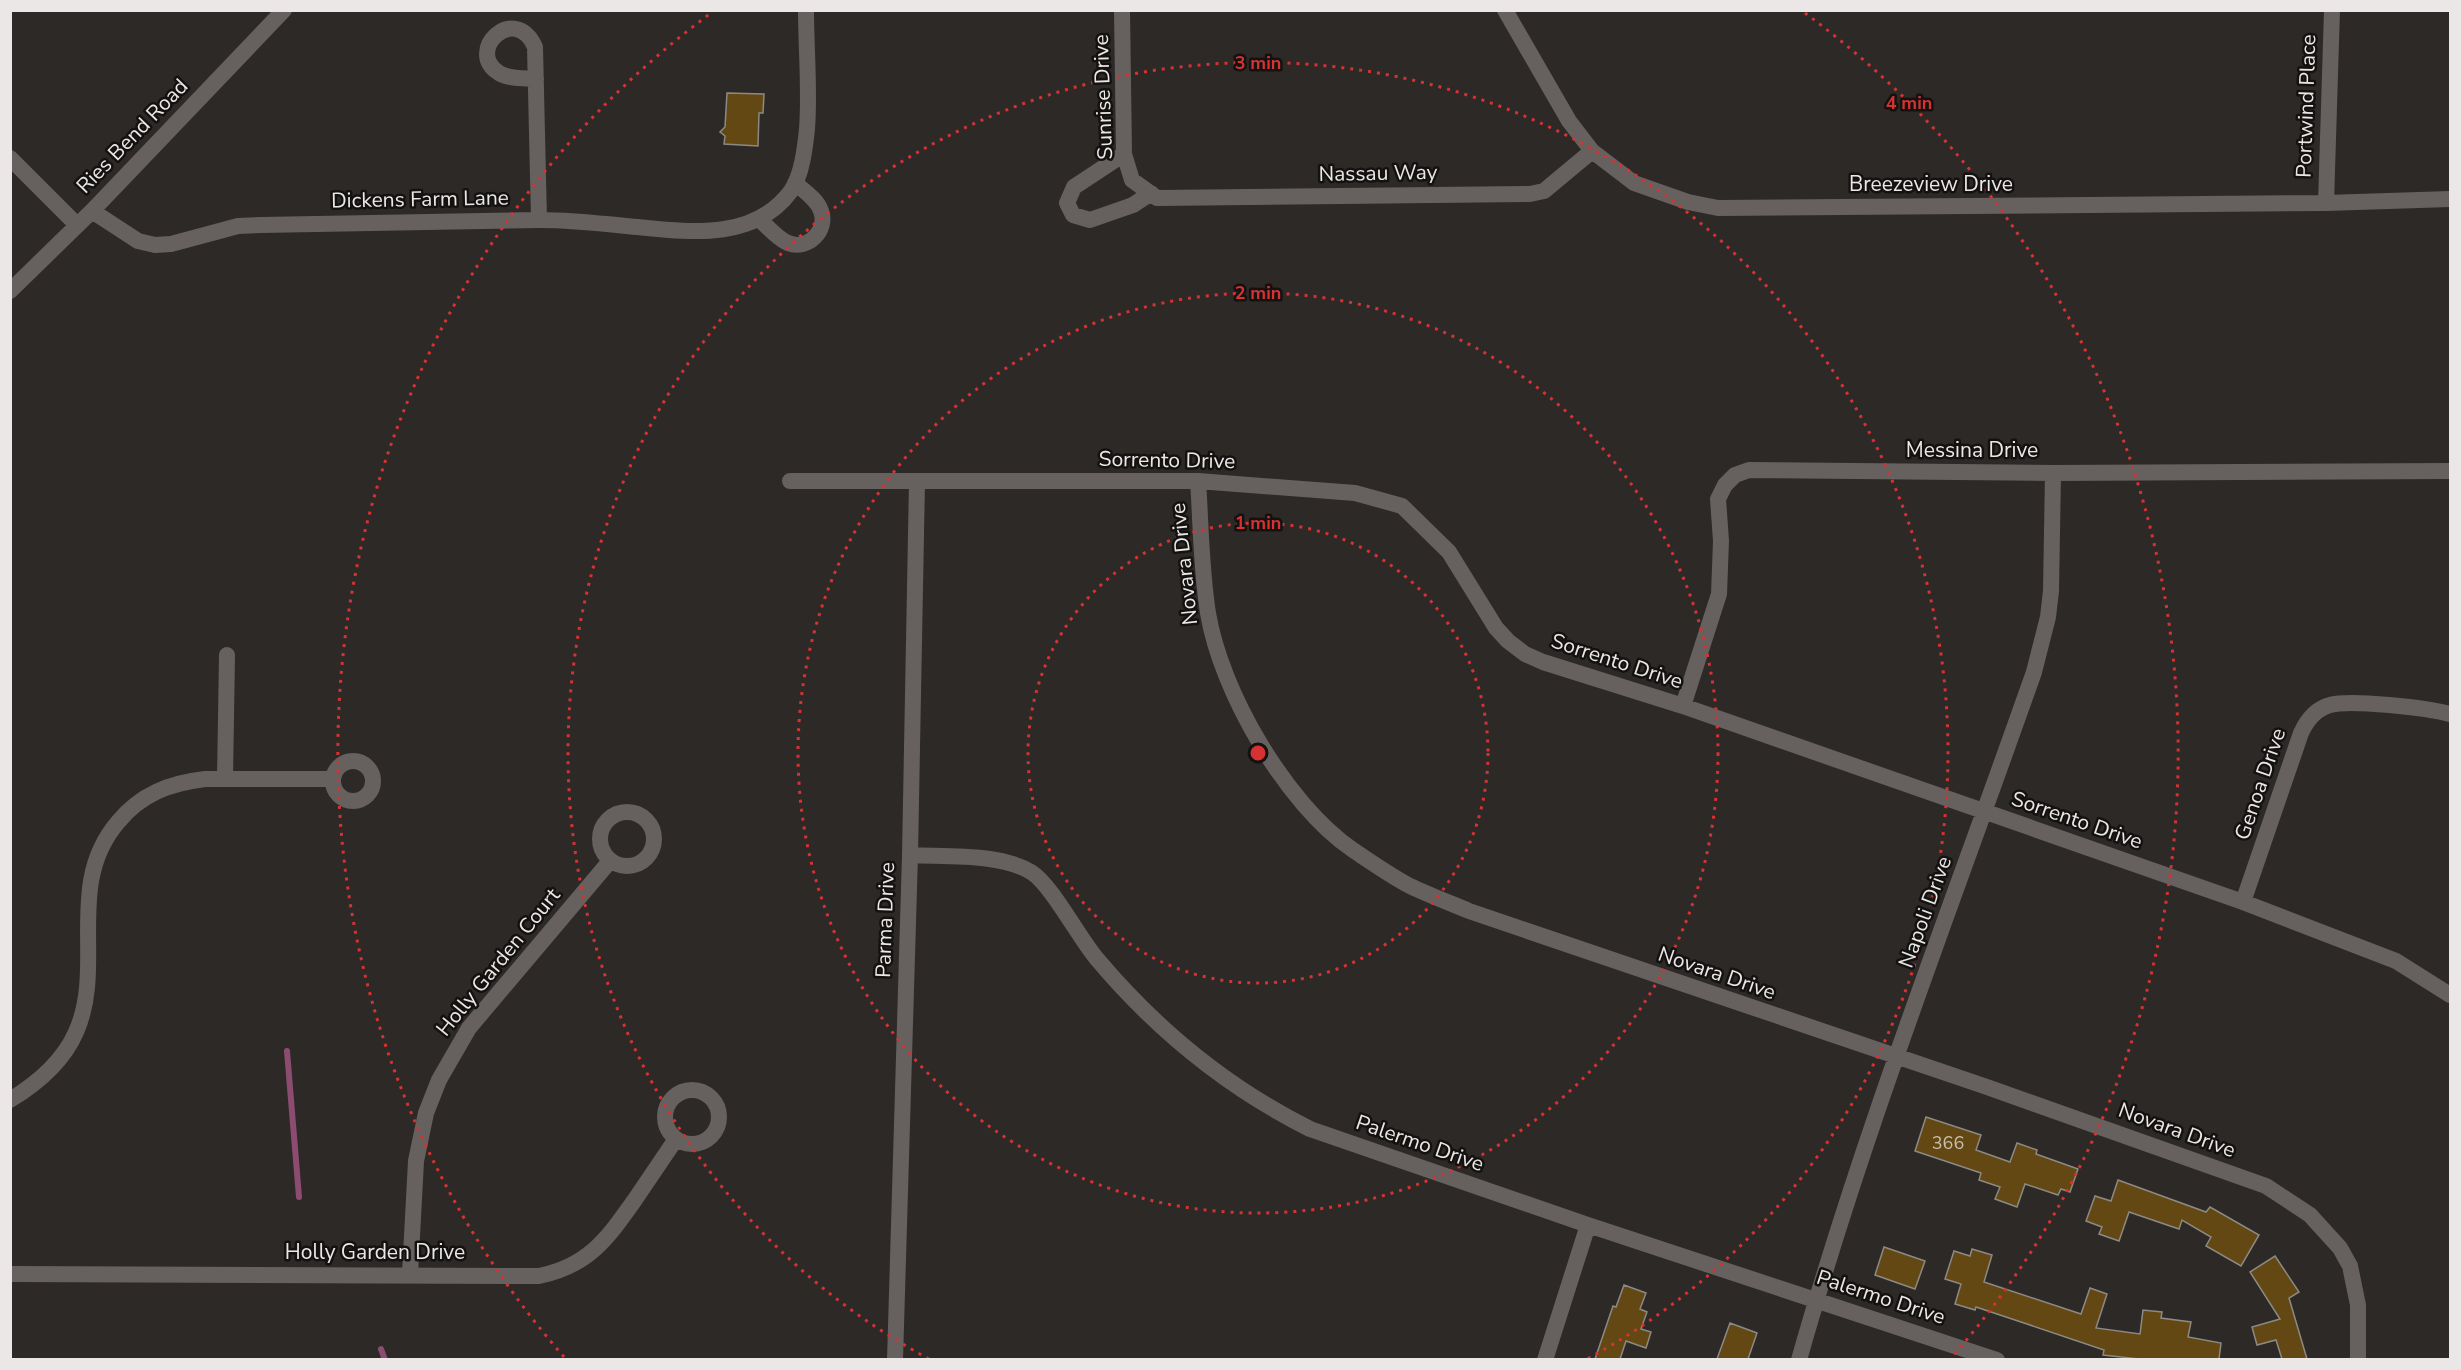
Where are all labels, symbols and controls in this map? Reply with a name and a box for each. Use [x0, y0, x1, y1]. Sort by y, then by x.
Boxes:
street label: Sunrise Drive [1087, 34, 1119, 160]
street label: Portwind Place [2290, 34, 2322, 178]
text: 3 min [1235, 51, 1281, 75]
street label: Ries Bend Road [70, 73, 194, 199]
text: 4 min [1886, 91, 1932, 115]
street label: Nassau Way [1318, 158, 1438, 188]
street label: Breezeview Drive [1849, 170, 2013, 198]
street label: Dickens Farm Lane [331, 183, 509, 215]
text: 2 min [1235, 281, 1281, 305]
street label: Messina Drive [1906, 436, 2038, 464]
street label: Sorrento Drive [1098, 445, 1236, 475]
street label: Novara Drive [1164, 502, 1204, 626]
text: 1 min [1235, 511, 1281, 535]
street label: Sorrento Drive [1548, 627, 1686, 695]
street label: Genoa Drive [2228, 724, 2292, 844]
centre of rings [1248, 743, 1268, 763]
street label: Sorrento Drive [2008, 785, 2146, 855]
street label: Napoli Drive [1892, 852, 1958, 972]
street label: Parma Drive [869, 862, 901, 978]
street label: Holly Garden Court [430, 882, 567, 1042]
street label: Novara Drive [1655, 940, 1779, 1006]
street label: Novara Drive [2115, 1096, 2239, 1164]
street label: Palermo Drive [1352, 1108, 1488, 1178]
house number: 366 [1932, 1131, 1964, 1155]
street label: Holly Garden Drive [285, 1238, 465, 1266]
street label: Palermo Drive [1813, 1263, 1949, 1331]

